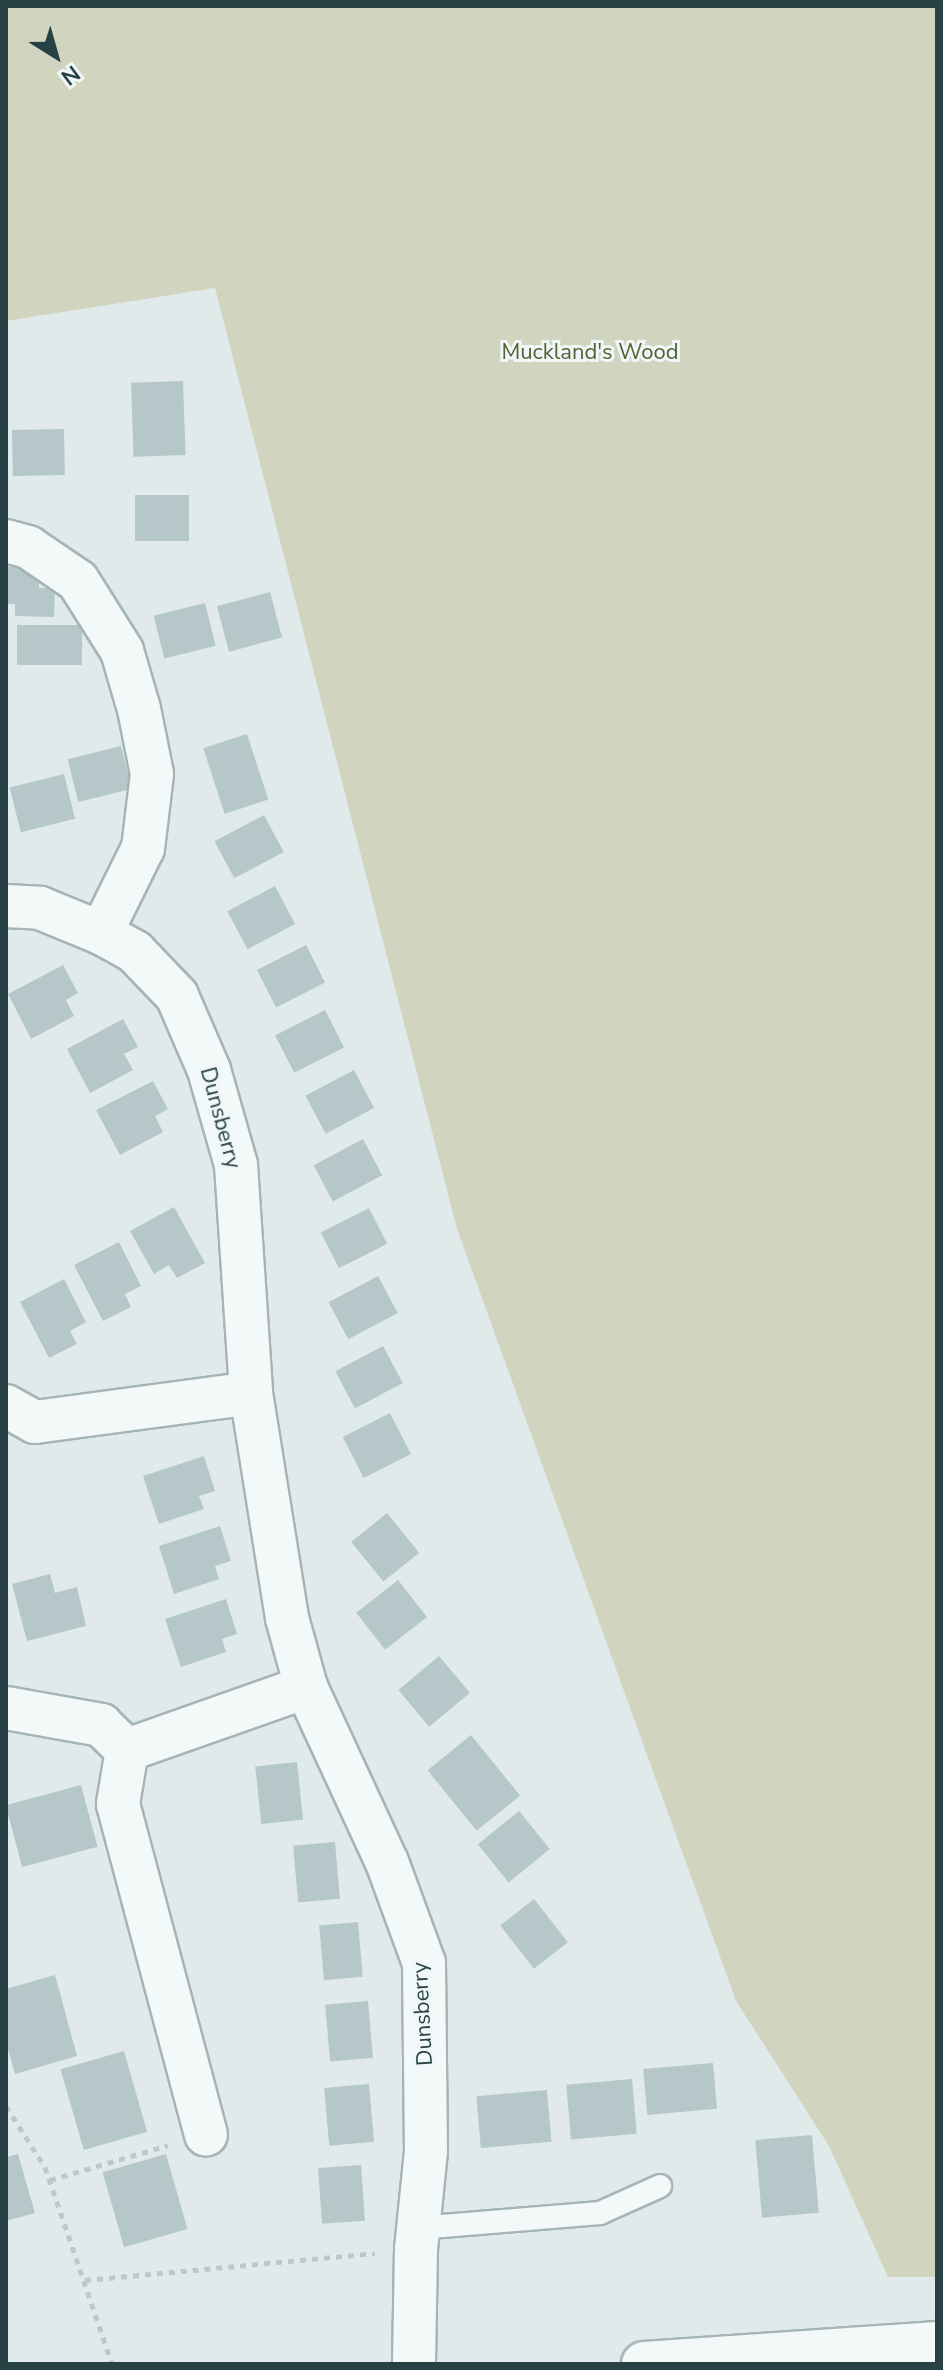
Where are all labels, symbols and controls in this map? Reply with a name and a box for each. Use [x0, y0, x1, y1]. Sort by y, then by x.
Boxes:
north arrow [16, 16, 96, 96]
text: N [55, 58, 86, 92]
park label: Muckland's Wood [501, 340, 679, 366]
street label: Dunsberry [194, 1064, 246, 1172]
street label: Dunsberry [407, 1961, 439, 2067]

